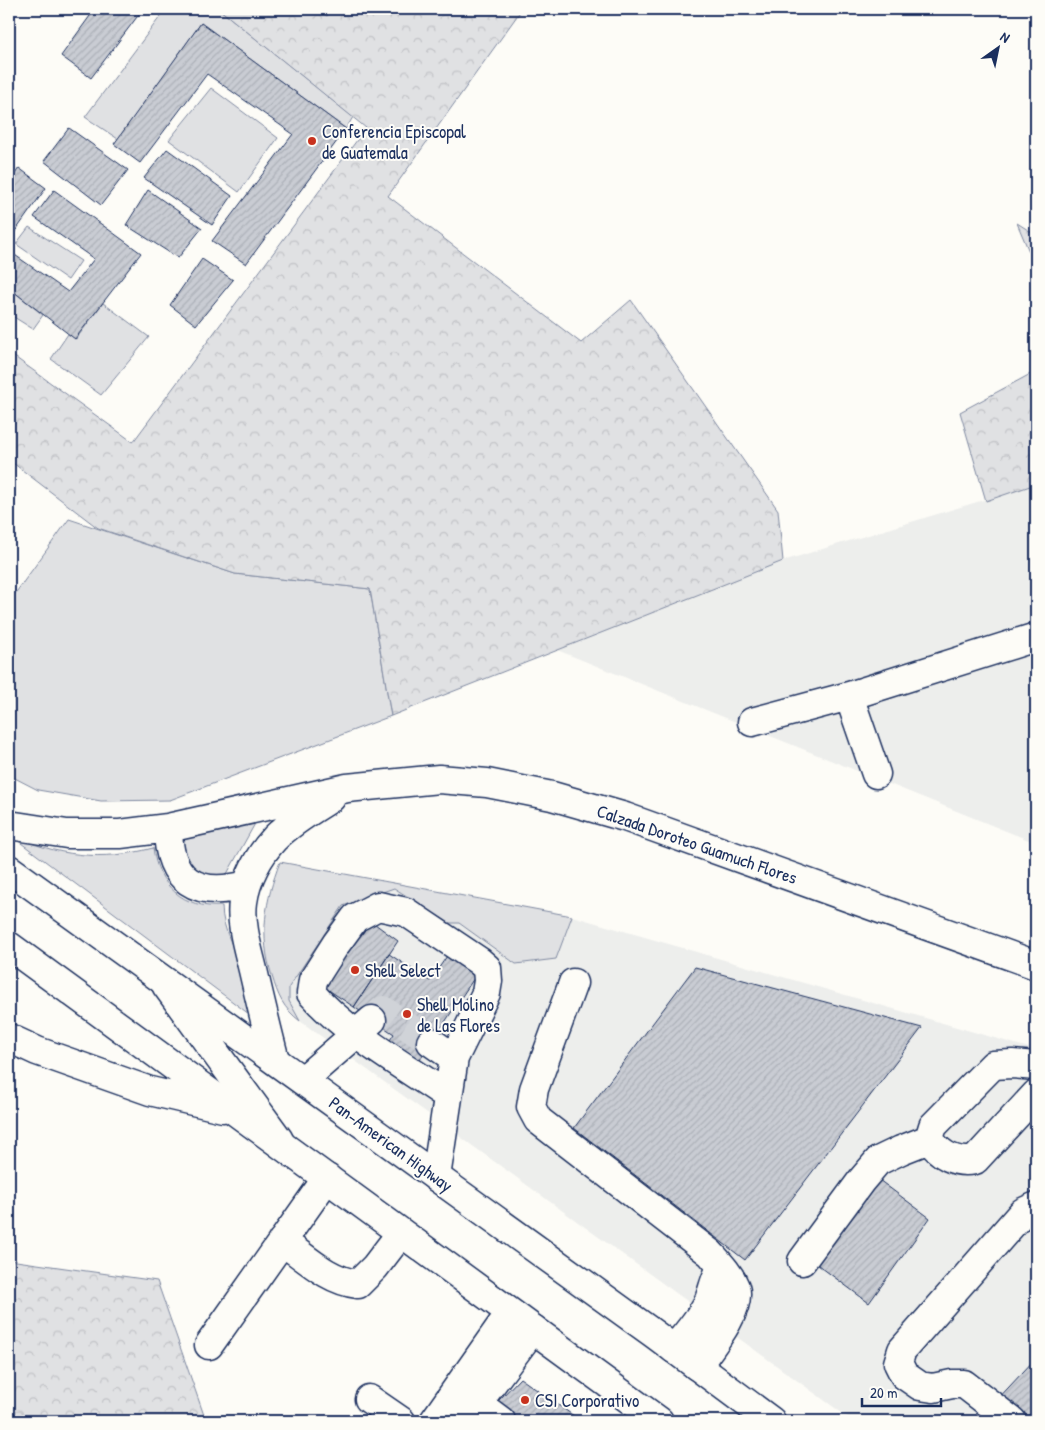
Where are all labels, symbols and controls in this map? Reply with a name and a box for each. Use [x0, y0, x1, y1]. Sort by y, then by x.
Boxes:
north arrow [972, 22, 1022, 72]
text: N [997, 27, 1014, 47]
place label: Conferencia Episcopal de Guatemala [322, 119, 466, 165]
marker: Conferencia Episcopal de Guatemala [306, 135, 318, 147]
street label: Calzada Doroteo Guamuch Flores [594, 798, 801, 890]
place label: Shell Select [365, 958, 441, 983]
marker: Shell Select [349, 964, 361, 976]
place label: Shell Molino de Las Flores [417, 992, 500, 1038]
marker: Shell Molino de Las Flores [401, 1008, 413, 1020]
street label: Pan-American Highway [324, 1091, 458, 1198]
scale bar [862, 1375, 941, 1407]
text: 20 m [870, 1382, 897, 1403]
place label: CSI Corporativo [535, 1388, 639, 1413]
marker: CSI Corporativo [519, 1394, 531, 1406]

